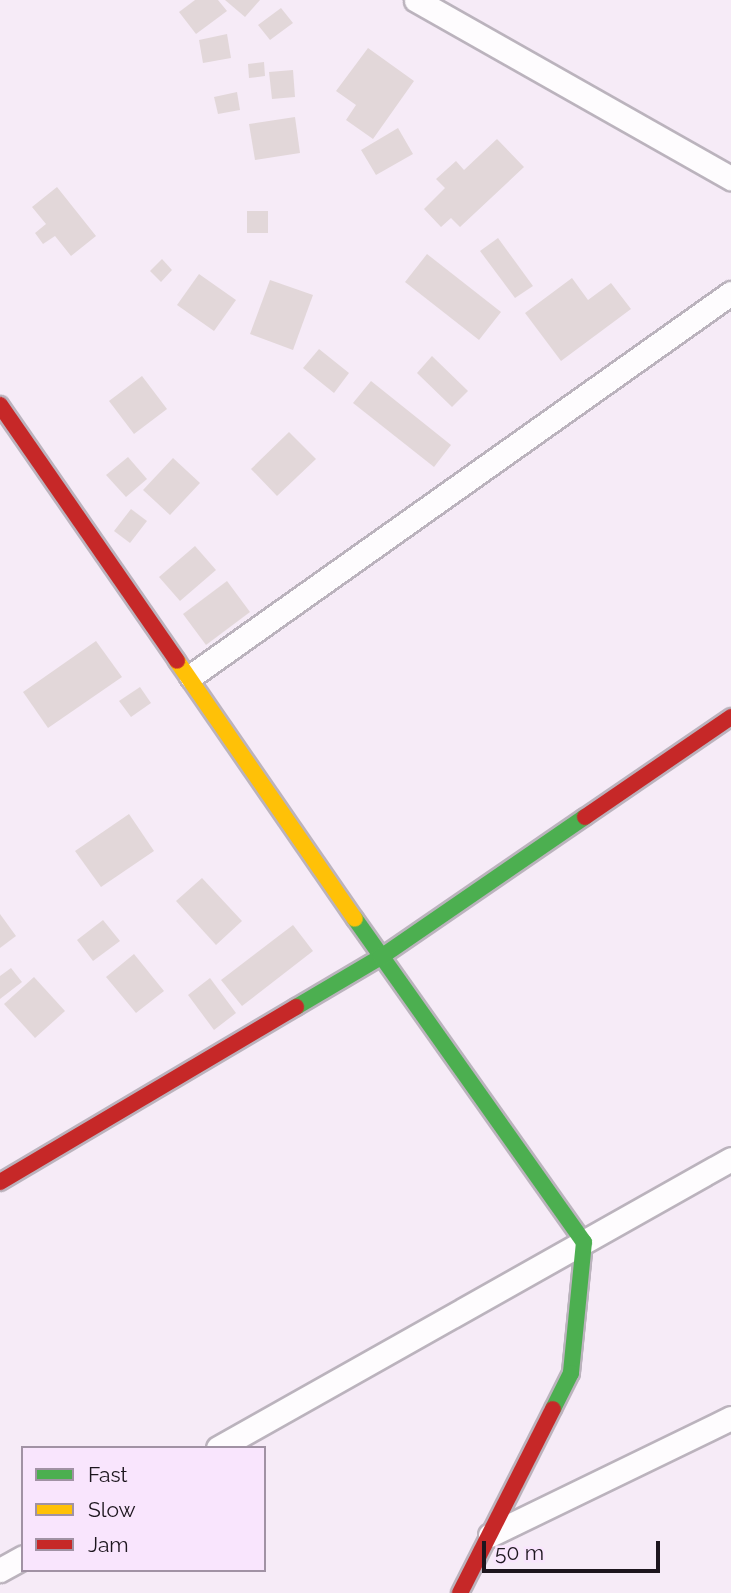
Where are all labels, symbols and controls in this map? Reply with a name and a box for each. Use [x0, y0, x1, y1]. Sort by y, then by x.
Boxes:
legend [21, 1446, 266, 1572]
text: Fast [88, 1462, 128, 1487]
text: Slow [88, 1497, 136, 1522]
scale bar [486, 1526, 664, 1570]
text: Jam [88, 1532, 129, 1557]
text: 50 m [495, 1540, 544, 1565]

